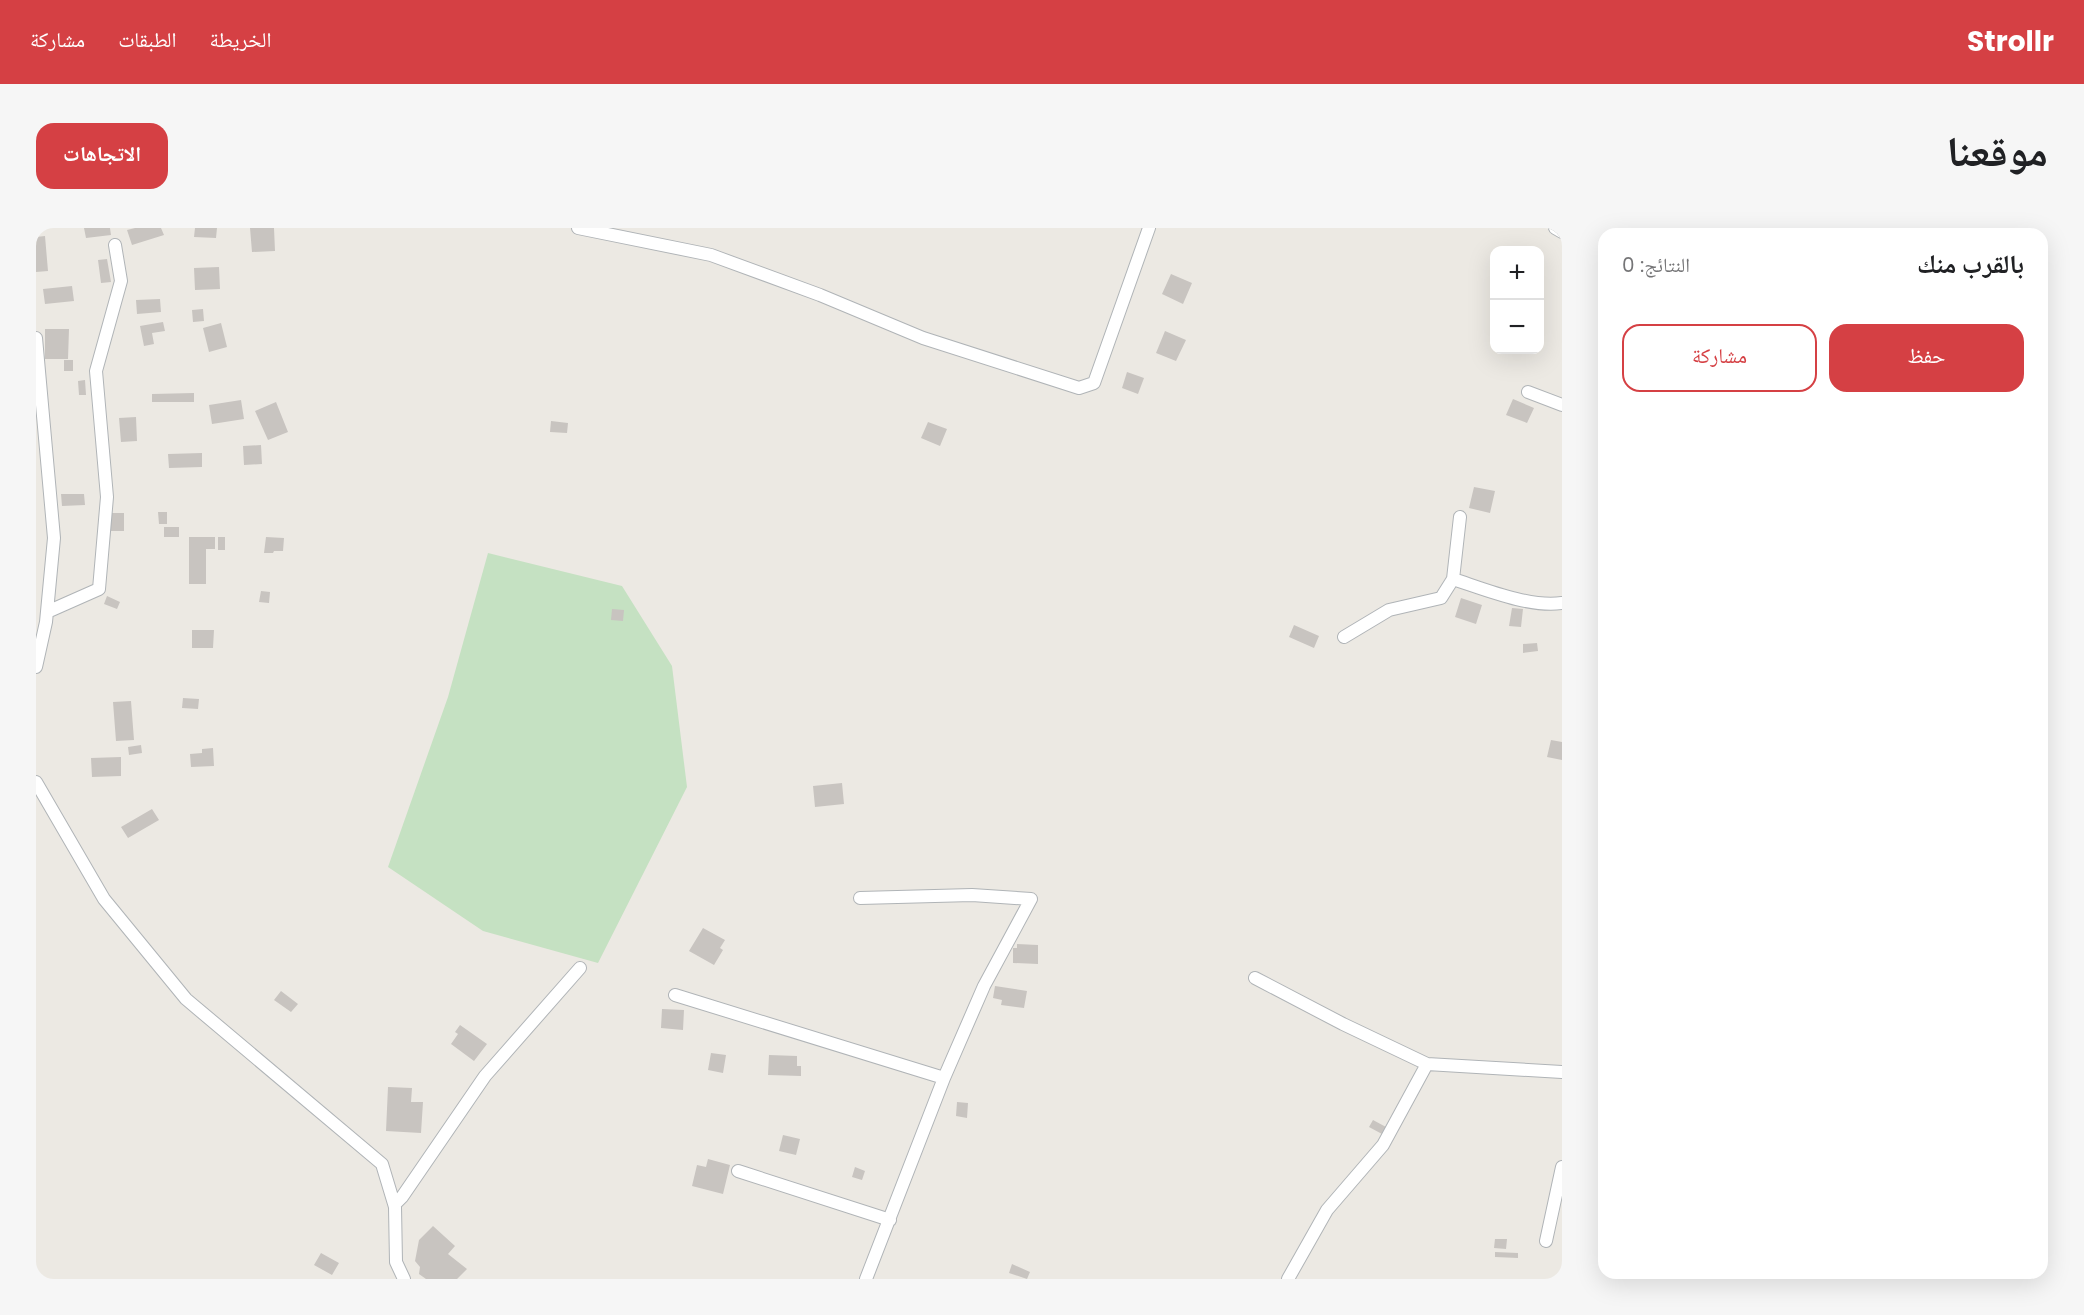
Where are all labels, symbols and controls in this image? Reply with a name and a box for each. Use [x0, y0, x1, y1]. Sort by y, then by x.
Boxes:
text: Strollr [1967, 22, 2054, 61]
text: مشاركة [30, 25, 85, 54]
text: الطبقات [118, 25, 177, 54]
text: الخريطة [210, 25, 271, 54]
text: موقعنا [1947, 122, 2048, 181]
button: الاتجاهات [36, 123, 168, 189]
map controls [1490, 246, 1544, 354]
button: + [1490, 246, 1544, 300]
text: بالقرب منك [1917, 246, 2024, 282]
text: النتائج: 0 [1622, 251, 1690, 279]
button: − [1490, 300, 1544, 354]
button: مشاركة [1622, 324, 1817, 392]
button: حفظ [1829, 324, 2024, 392]

